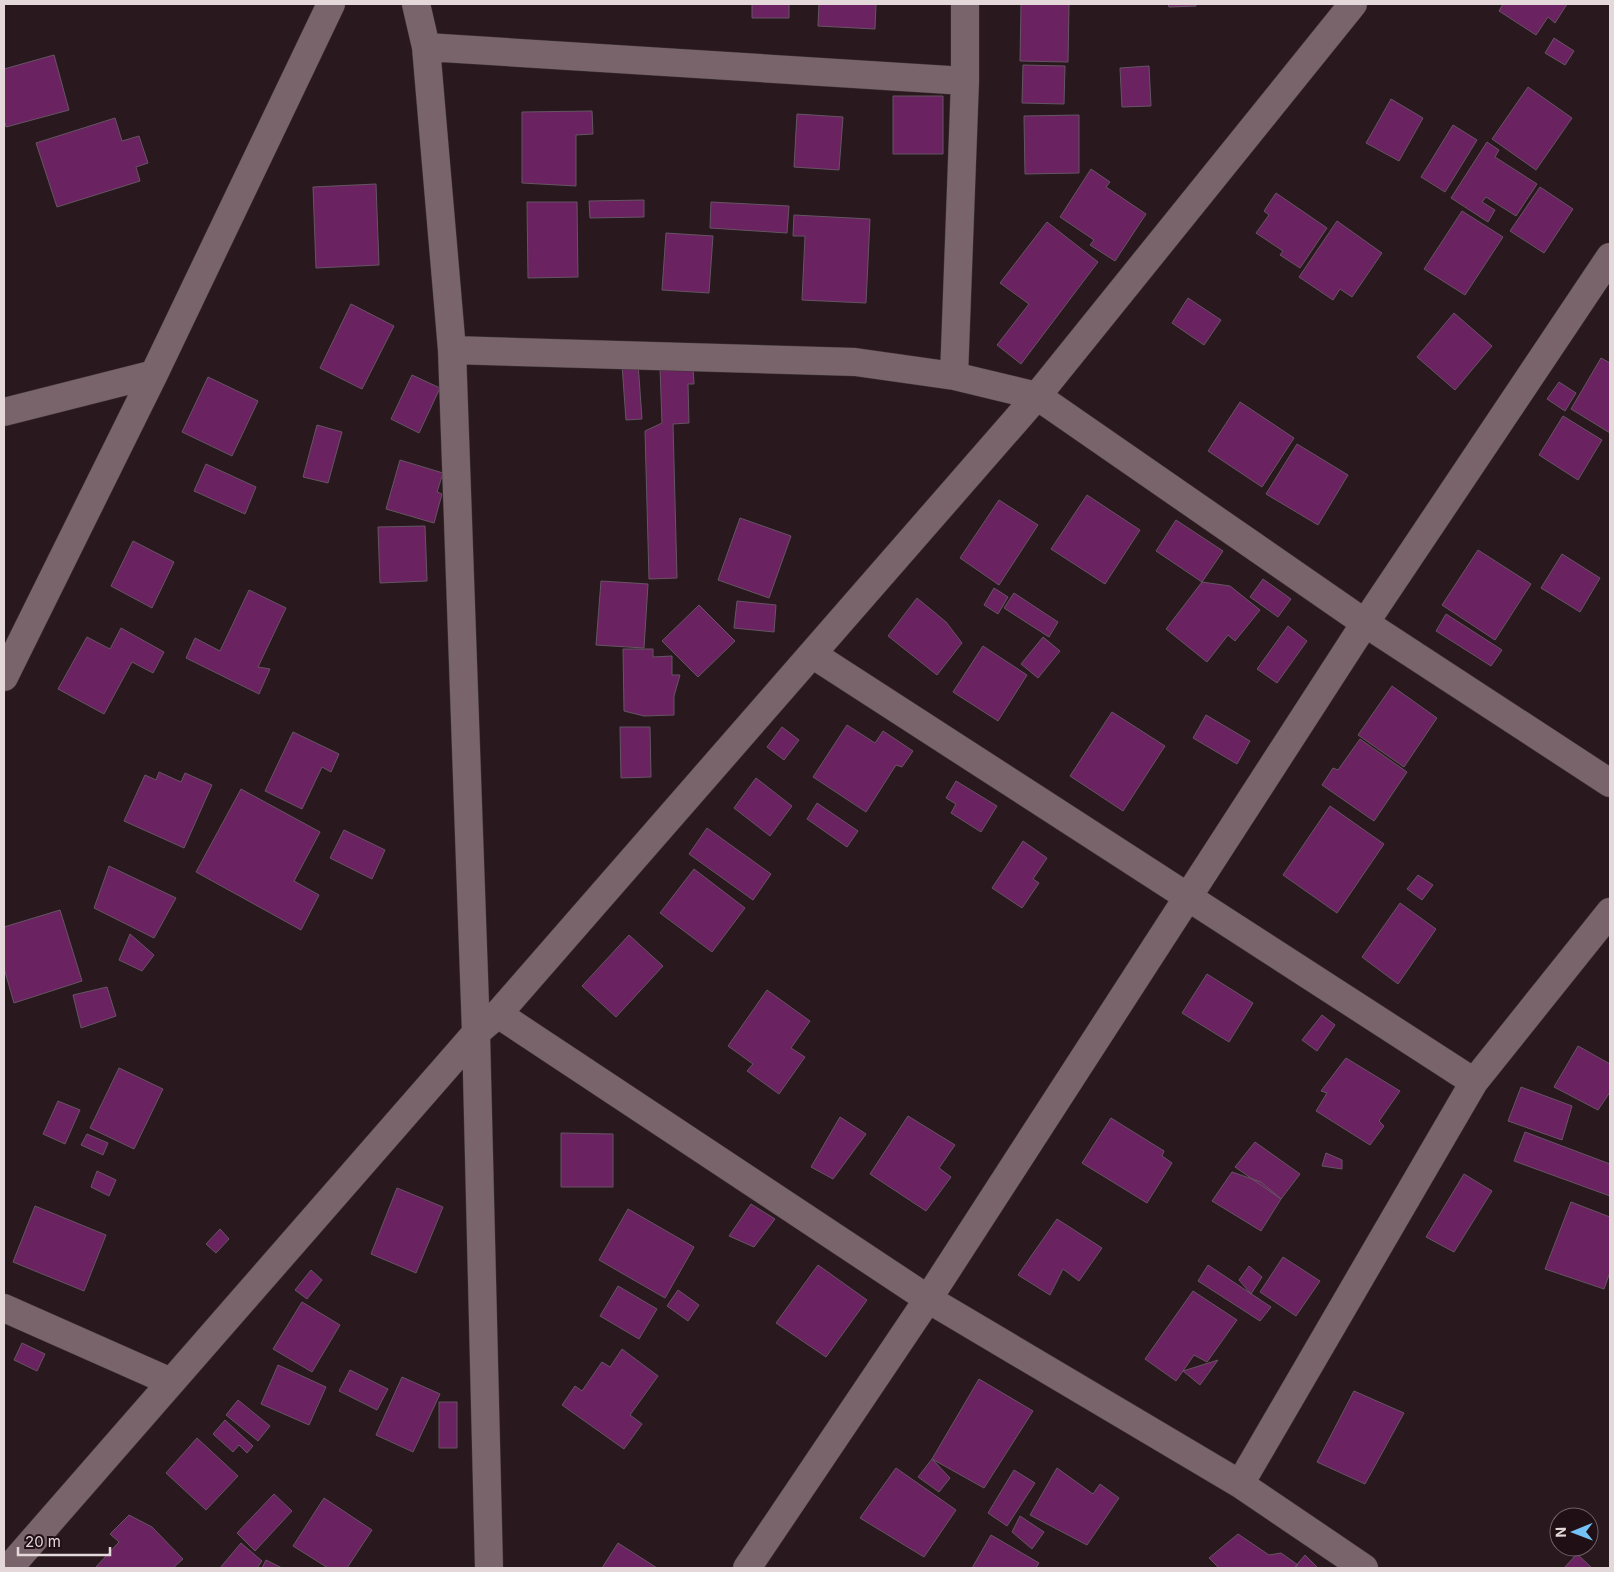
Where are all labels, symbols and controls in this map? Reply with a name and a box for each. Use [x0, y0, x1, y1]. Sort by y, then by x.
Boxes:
north arrow [1549, 1507, 1599, 1557]
scale bar [18, 1524, 110, 1556]
text: N [1552, 1527, 1569, 1538]
text: 20 m [25, 1532, 61, 1551]

